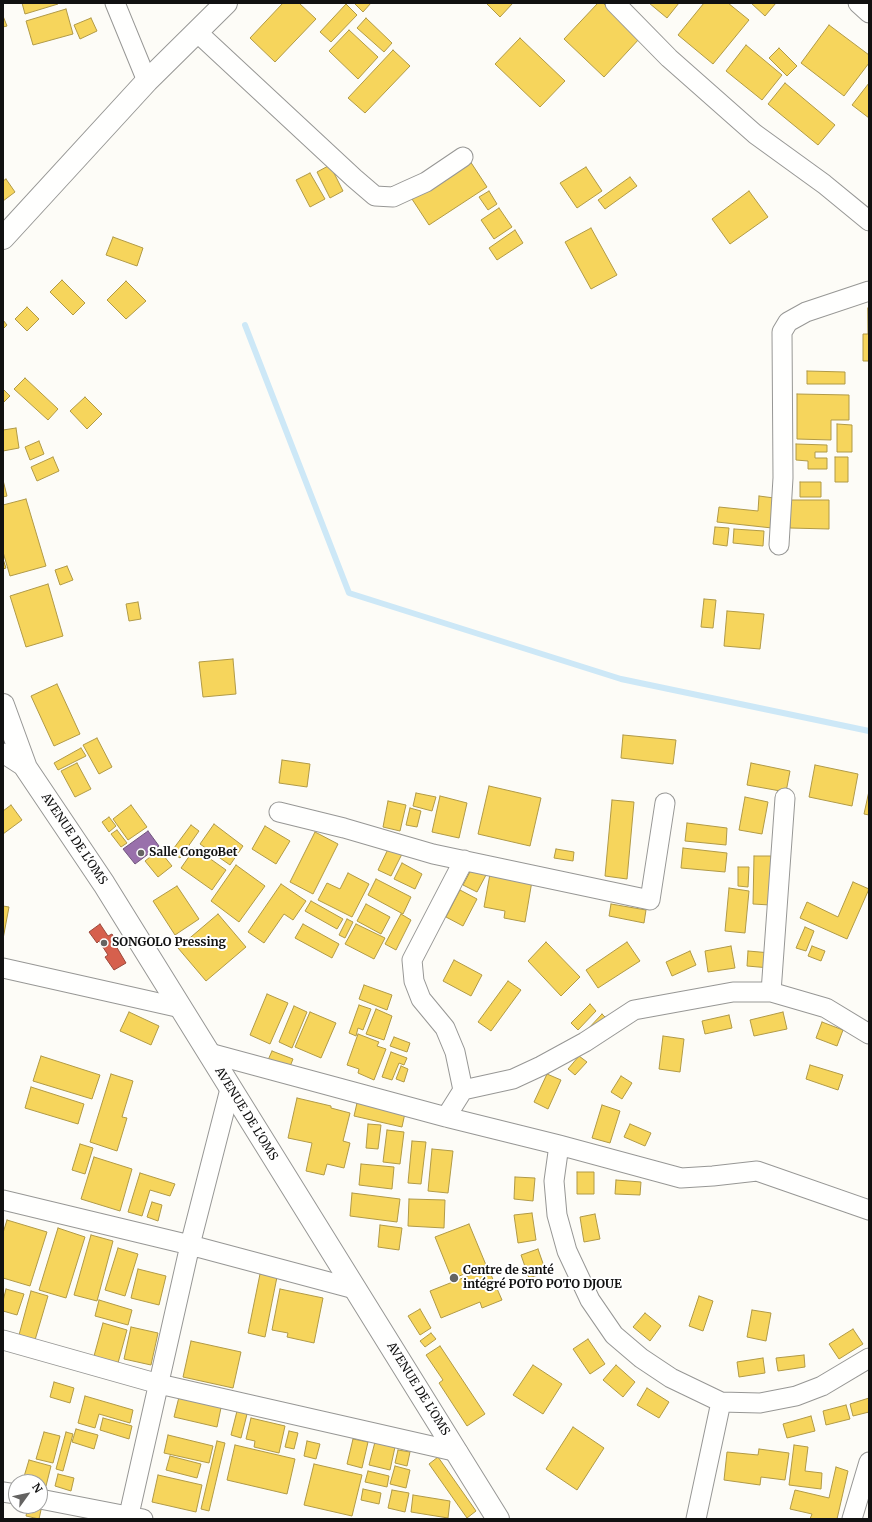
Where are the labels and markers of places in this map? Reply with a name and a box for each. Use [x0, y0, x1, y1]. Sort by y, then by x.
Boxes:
place label: Salle CongoBet [149, 846, 237, 860]
marker: Salle CongoBet [136, 848, 146, 858]
place label: SONGOLO Pressing [112, 936, 226, 950]
marker: SONGOLO Pressing [99, 938, 109, 948]
place label: Centre de santé intégré POTO POTO DJOUE [463, 1264, 622, 1292]
marker: Centre de santé intégré POTO POTO DJOUE [448, 1272, 460, 1284]

